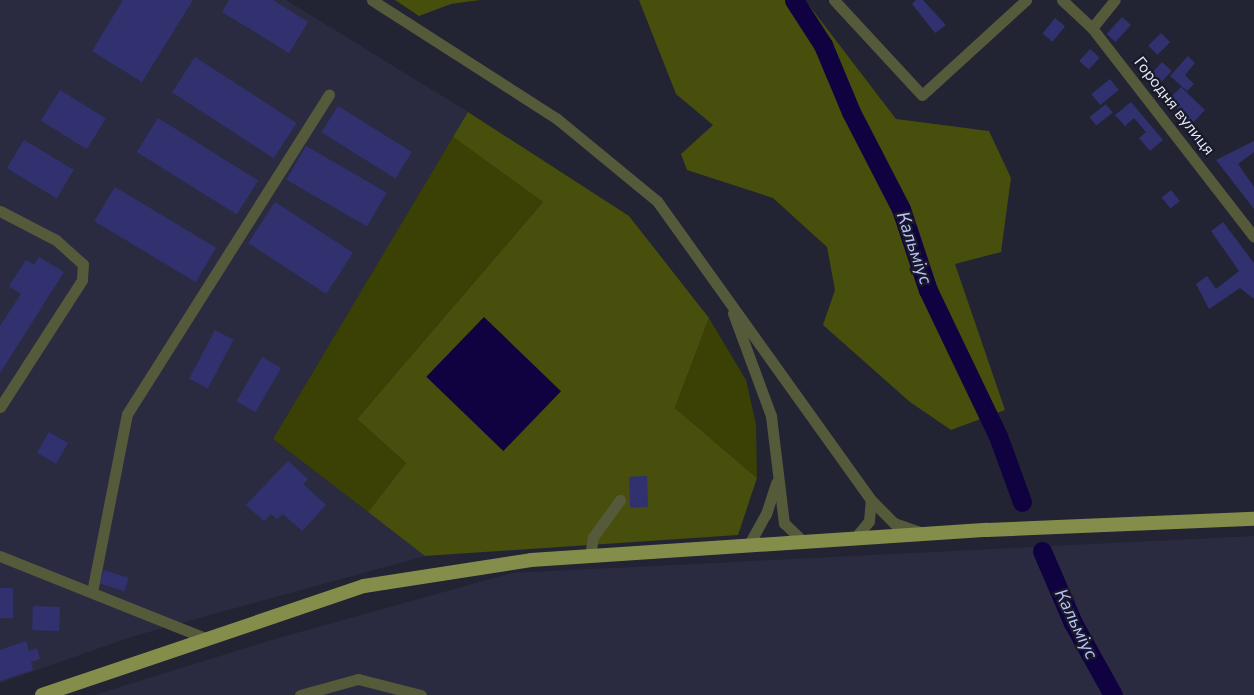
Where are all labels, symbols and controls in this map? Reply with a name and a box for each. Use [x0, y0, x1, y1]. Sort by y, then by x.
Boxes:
street label: Городня вулиця [1130, 53, 1218, 159]
water label: Кальміус [892, 209, 936, 287]
water label: Кальміус [1050, 585, 1102, 663]

